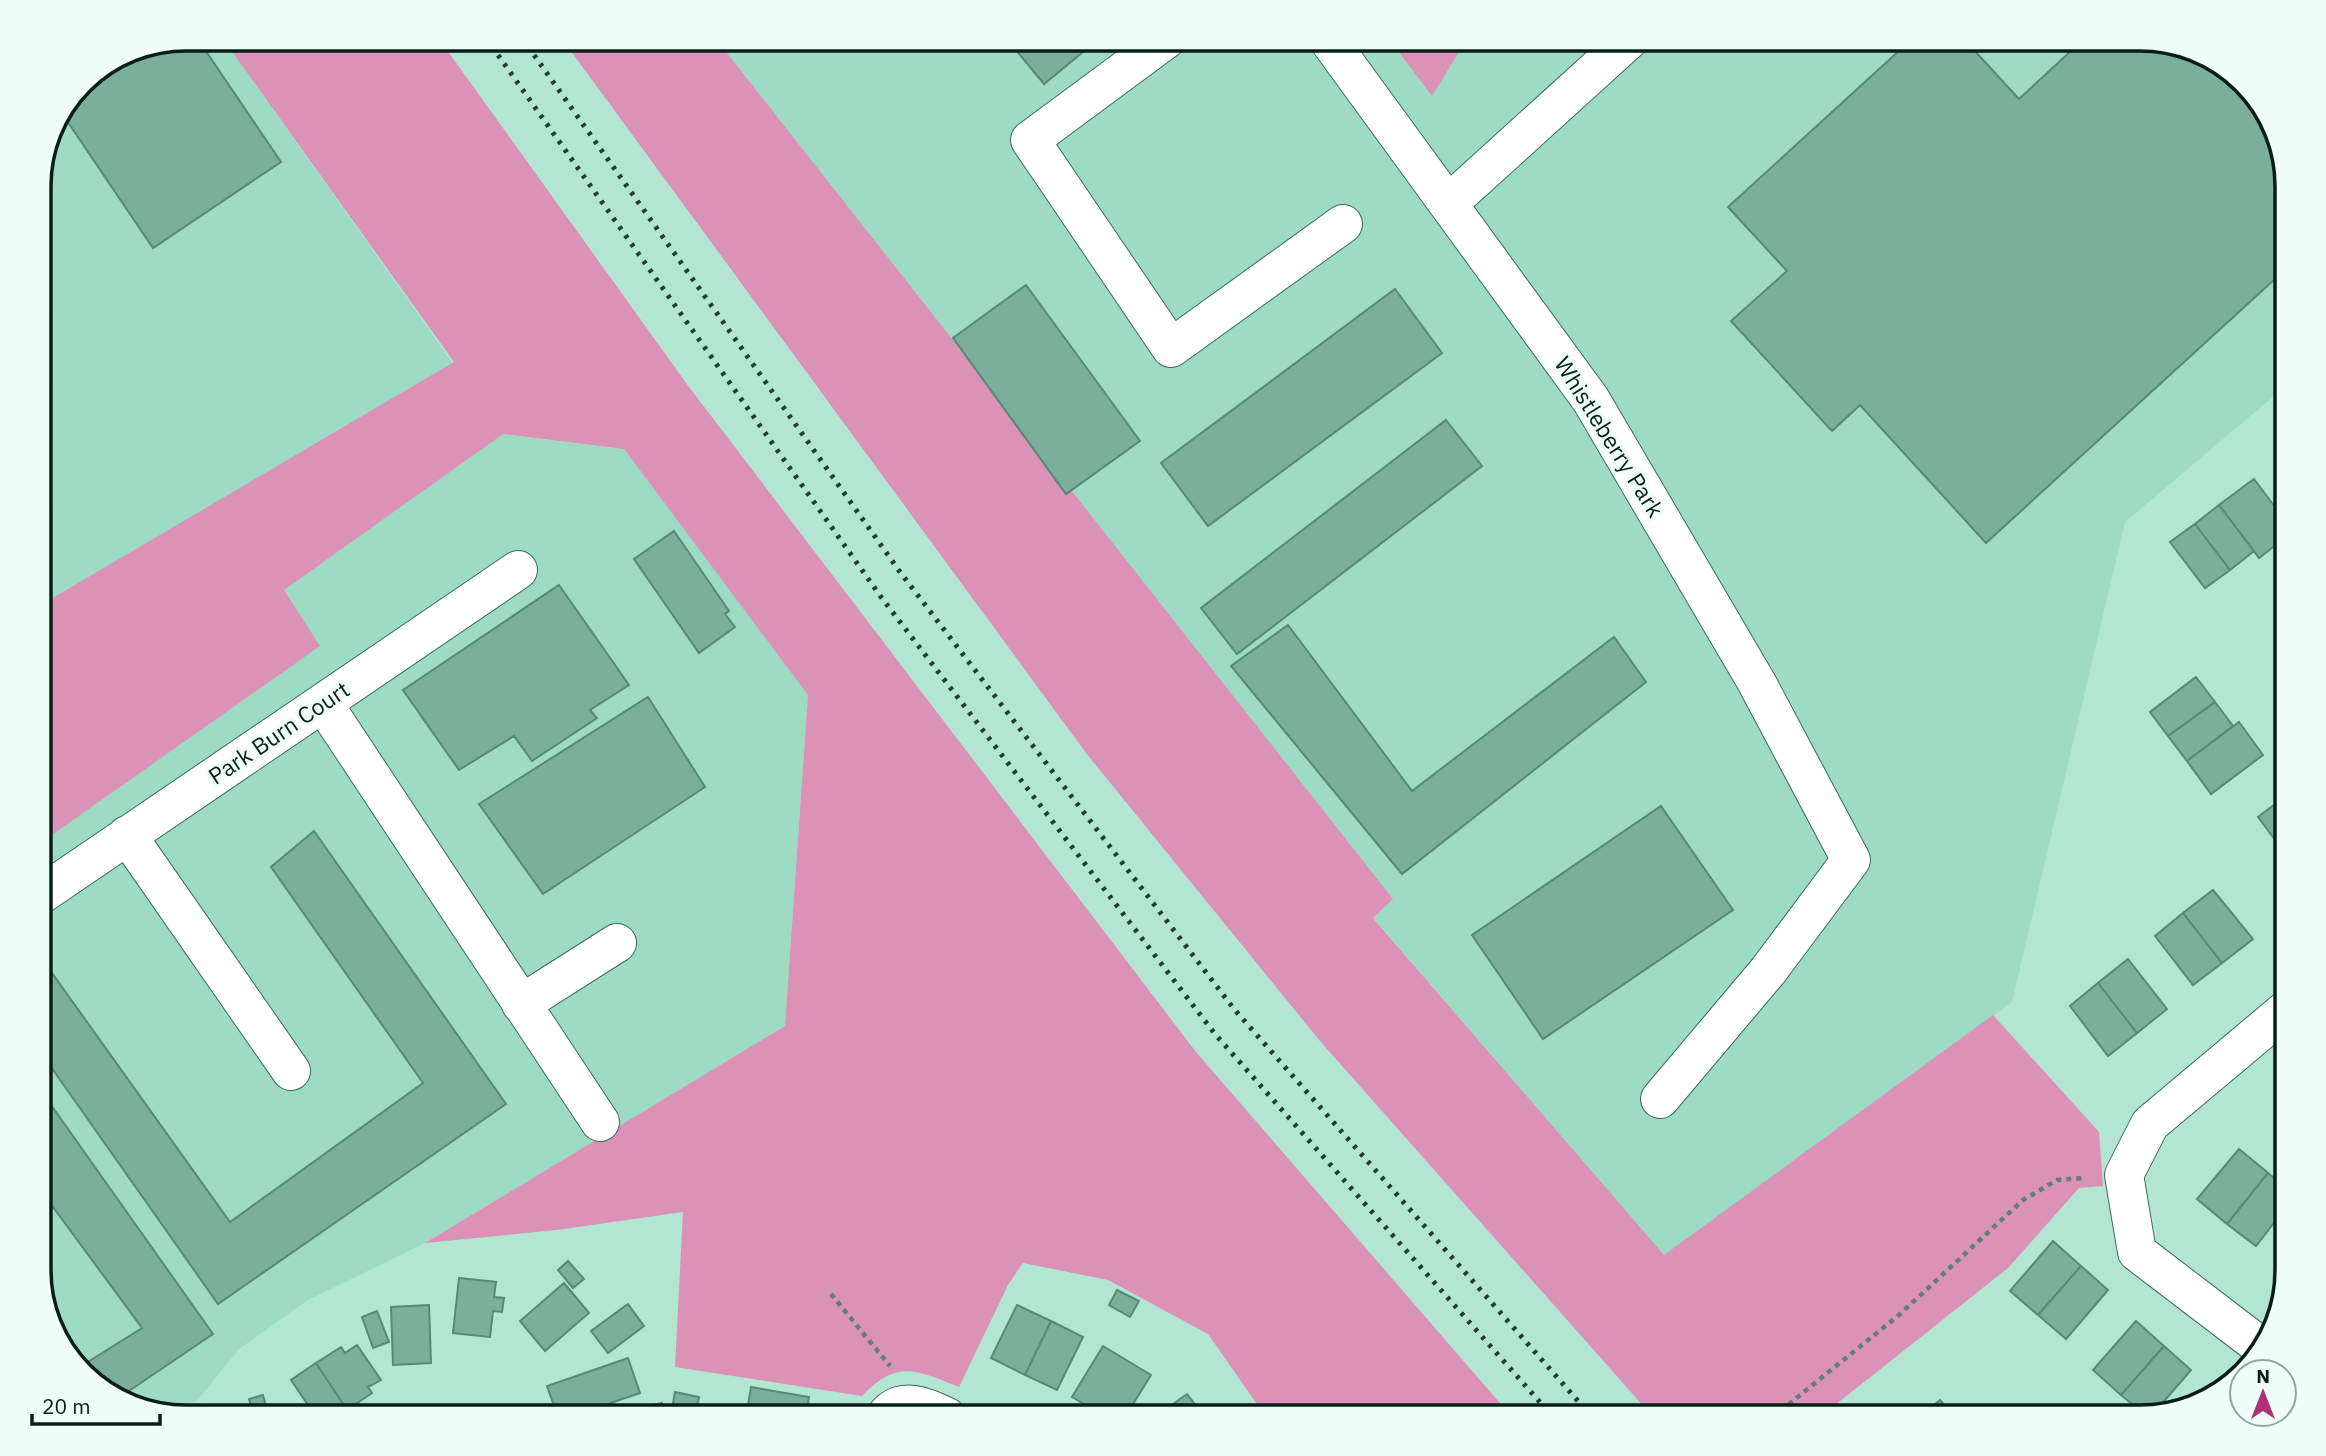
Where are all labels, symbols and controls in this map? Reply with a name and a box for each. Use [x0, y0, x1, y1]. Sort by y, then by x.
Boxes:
street label: Whistleberry Park [1548, 351, 1671, 522]
street label: Park Burn Court [202, 674, 355, 790]
north arrow [2228, 1358, 2298, 1428]
text: N [2256, 1364, 2270, 1388]
scale bar [32, 1382, 159, 1426]
text: 20 m [42, 1392, 91, 1420]

